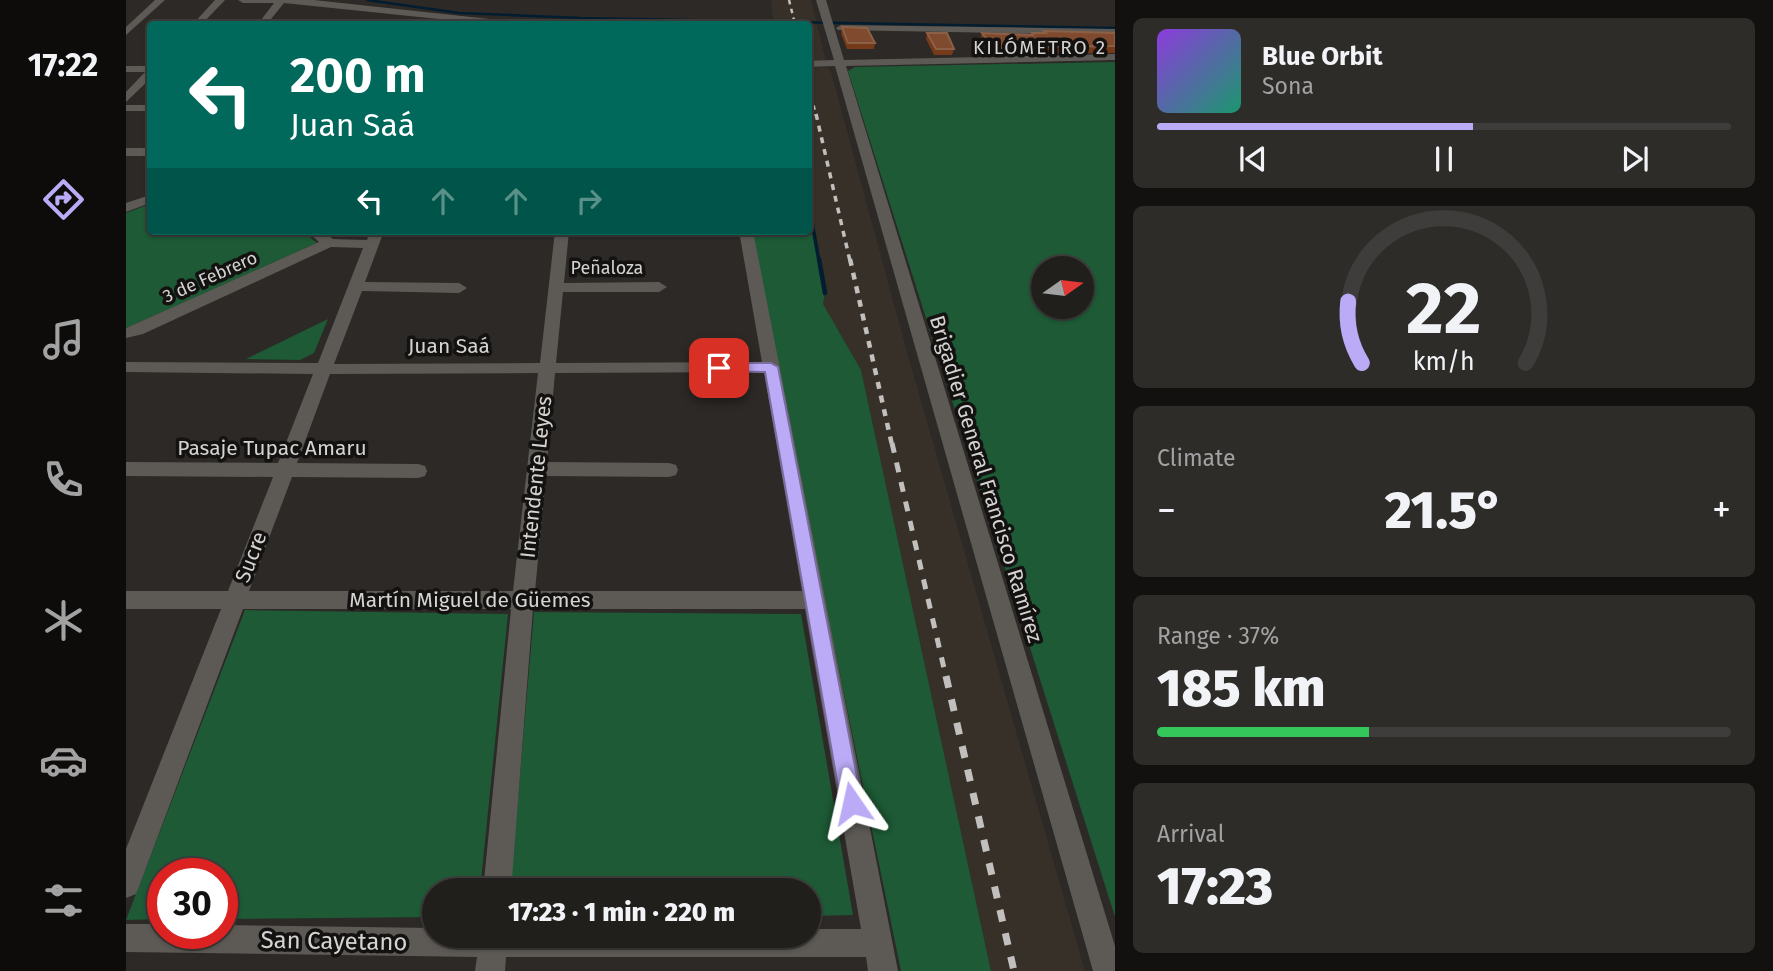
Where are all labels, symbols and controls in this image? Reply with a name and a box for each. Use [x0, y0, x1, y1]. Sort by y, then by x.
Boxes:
district label: KILÓMETRO 2 [973, 36, 1107, 59]
text: Blue Orbit [1262, 41, 1382, 72]
text: 17:22 [28, 46, 98, 84]
text: 200 m [290, 46, 426, 105]
icon: left [175, 49, 266, 140]
text: Sona [1262, 72, 1314, 100]
text: Juan Saá [290, 106, 415, 144]
icon: previous [1234, 140, 1272, 178]
icon: pause [1425, 140, 1463, 178]
icon: next [1616, 140, 1654, 178]
icon: directions [39, 175, 88, 224]
icon: left [351, 182, 389, 220]
icon: ahead [424, 182, 462, 220]
icon: ahead [497, 182, 535, 220]
icon: right [570, 182, 608, 220]
street label: 3 de Febrero [159, 246, 261, 308]
north arrow [1031, 256, 1094, 318]
map controls [1031, 256, 1094, 319]
street label: Peñaloza [571, 257, 643, 279]
text: 22 [1406, 266, 1482, 353]
street label: Brigadier General Francisco Ramírez [924, 312, 1048, 646]
icon: music [39, 315, 88, 364]
street label: Juan Saá [408, 333, 490, 359]
pin [689, 338, 749, 398]
text: km/h [1413, 347, 1475, 377]
icon: arrive [700, 349, 738, 387]
street label: Intendente Leyes [515, 394, 557, 559]
street label: Pasaje Tupac Amaru [177, 435, 367, 461]
text: Climate [1157, 444, 1236, 472]
icon: phone [39, 455, 88, 504]
text: 21.5° [1385, 479, 1503, 542]
text: − [1157, 487, 1176, 533]
text: + [1712, 487, 1731, 533]
street label: Sucre [229, 528, 273, 586]
street label: Martín Miguel de Güemes [349, 587, 591, 613]
icon: climate [39, 596, 88, 645]
text: Range · 37% [1157, 622, 1279, 650]
text: 185 km [1157, 657, 1326, 720]
icon: car [39, 736, 88, 785]
position arrow [815, 766, 889, 840]
text: Arrival [1157, 820, 1224, 848]
text: 17:23 [1157, 855, 1273, 918]
speed limit sign: 30 [147, 858, 238, 949]
icon: filters [39, 876, 88, 925]
text: 17:23 · 1 min · 220 m [508, 897, 735, 928]
street label: San Cayetano [260, 926, 408, 956]

